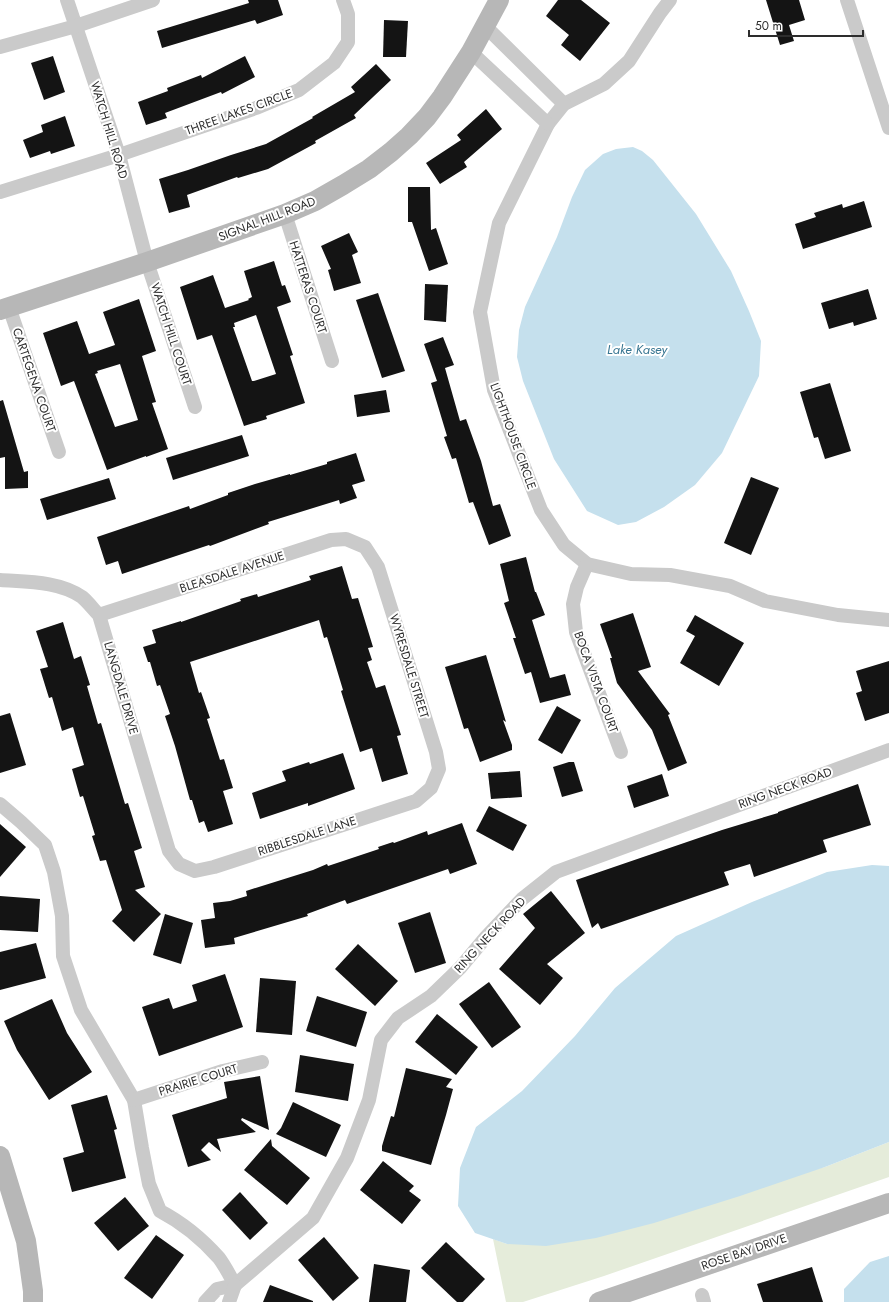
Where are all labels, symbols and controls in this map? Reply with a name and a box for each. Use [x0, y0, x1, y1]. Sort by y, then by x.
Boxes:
scale bar [749, 12, 863, 38]
text: 50 m [755, 17, 782, 35]
street label: WATCH HILL ROAD [86, 79, 132, 181]
street label: THREE LAKES CIRCLE [183, 84, 295, 140]
street label: SIGNAL HILL ROAD [216, 192, 318, 246]
street label: HATTERAS COURT [285, 239, 332, 336]
street label: WATCH HILL COURT [146, 281, 196, 388]
street label: CARTEGENA COURT [8, 325, 60, 435]
water label: Lake Kasey [607, 340, 668, 359]
street label: LIGHTHOUSE CIRCLE [485, 380, 541, 492]
street label: BLEASDALE AVENUE [177, 547, 287, 597]
street label: WYRESDALE STREET [385, 612, 434, 721]
street label: BOCA VISTA COURT [569, 629, 623, 736]
street label: LANGDALE DRIVE [99, 639, 143, 737]
street label: RING NECK ROAD [736, 763, 834, 813]
street label: RIBBLESDALE LANE [255, 812, 359, 860]
street label: RING NECK ROAD [450, 893, 530, 977]
street label: PRAIRIE COURT [156, 1059, 240, 1101]
street label: ROSE BAY DRIVE [699, 1229, 789, 1275]

